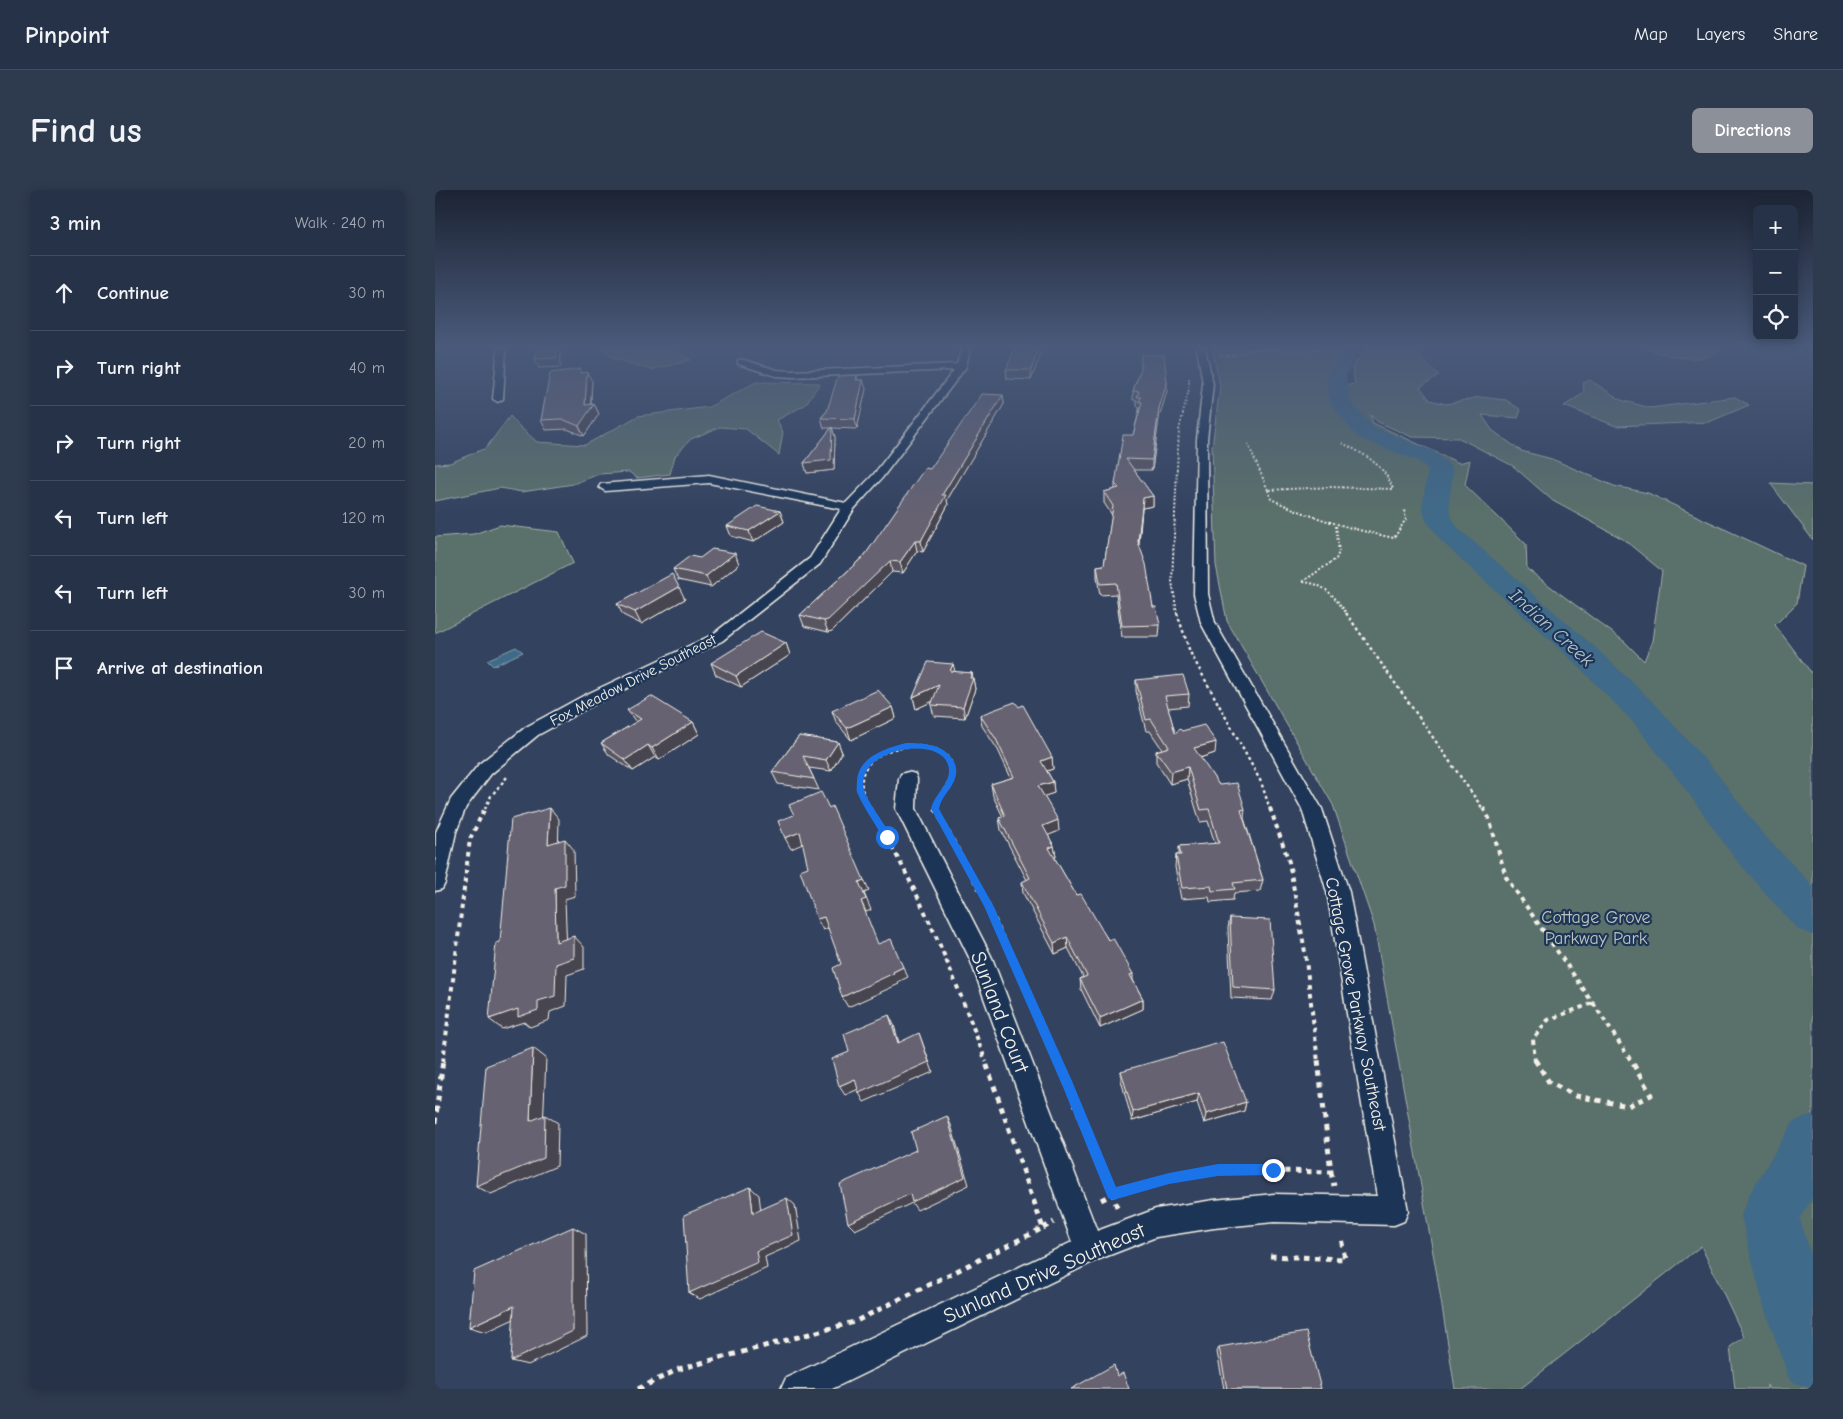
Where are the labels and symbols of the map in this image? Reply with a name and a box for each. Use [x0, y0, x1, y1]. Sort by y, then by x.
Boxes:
water label: Indian Creek [1504, 583, 1599, 672]
street label: Fox Meadow Drive Southeast [547, 630, 720, 730]
route start [876, 826, 899, 849]
street label: Cottage Grove Parkway Southeast [1321, 875, 1391, 1134]
park label: Cottage Grove Parkway Park [1541, 907, 1651, 949]
street label: Sunland Court [966, 948, 1035, 1077]
route end [1262, 1159, 1285, 1182]
street label: Sunland Drive Southeast [939, 1217, 1149, 1328]

